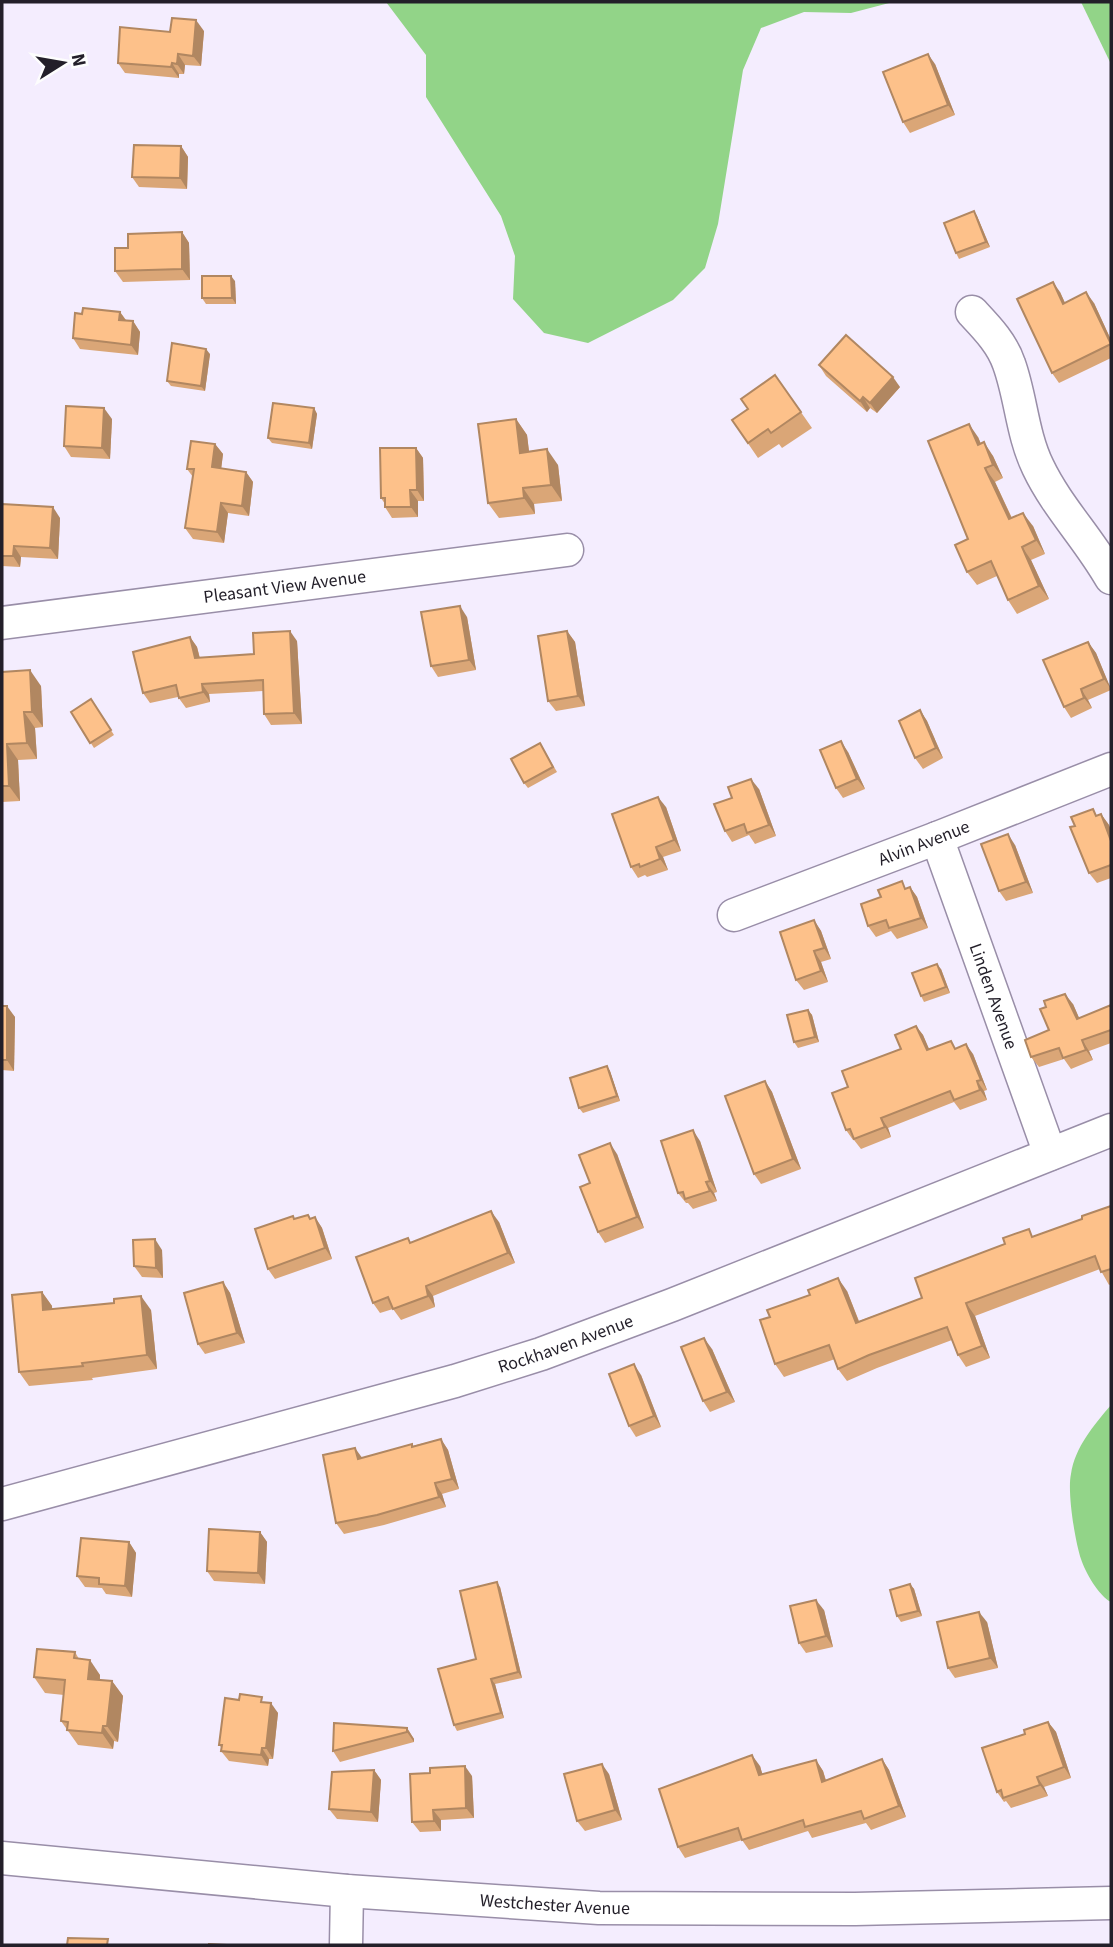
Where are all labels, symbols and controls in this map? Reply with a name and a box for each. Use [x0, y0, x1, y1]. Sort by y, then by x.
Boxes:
north arrow [28, 28, 98, 98]
text: N [64, 51, 93, 69]
street label: Pleasant View Avenue [202, 564, 367, 609]
street label: Alvin Avenue [874, 814, 973, 872]
street label: Linden Avenue [963, 940, 1024, 1053]
street label: Rockhaven Avenue [495, 1308, 637, 1379]
street label: Westchester Avenue [479, 1887, 630, 1921]

